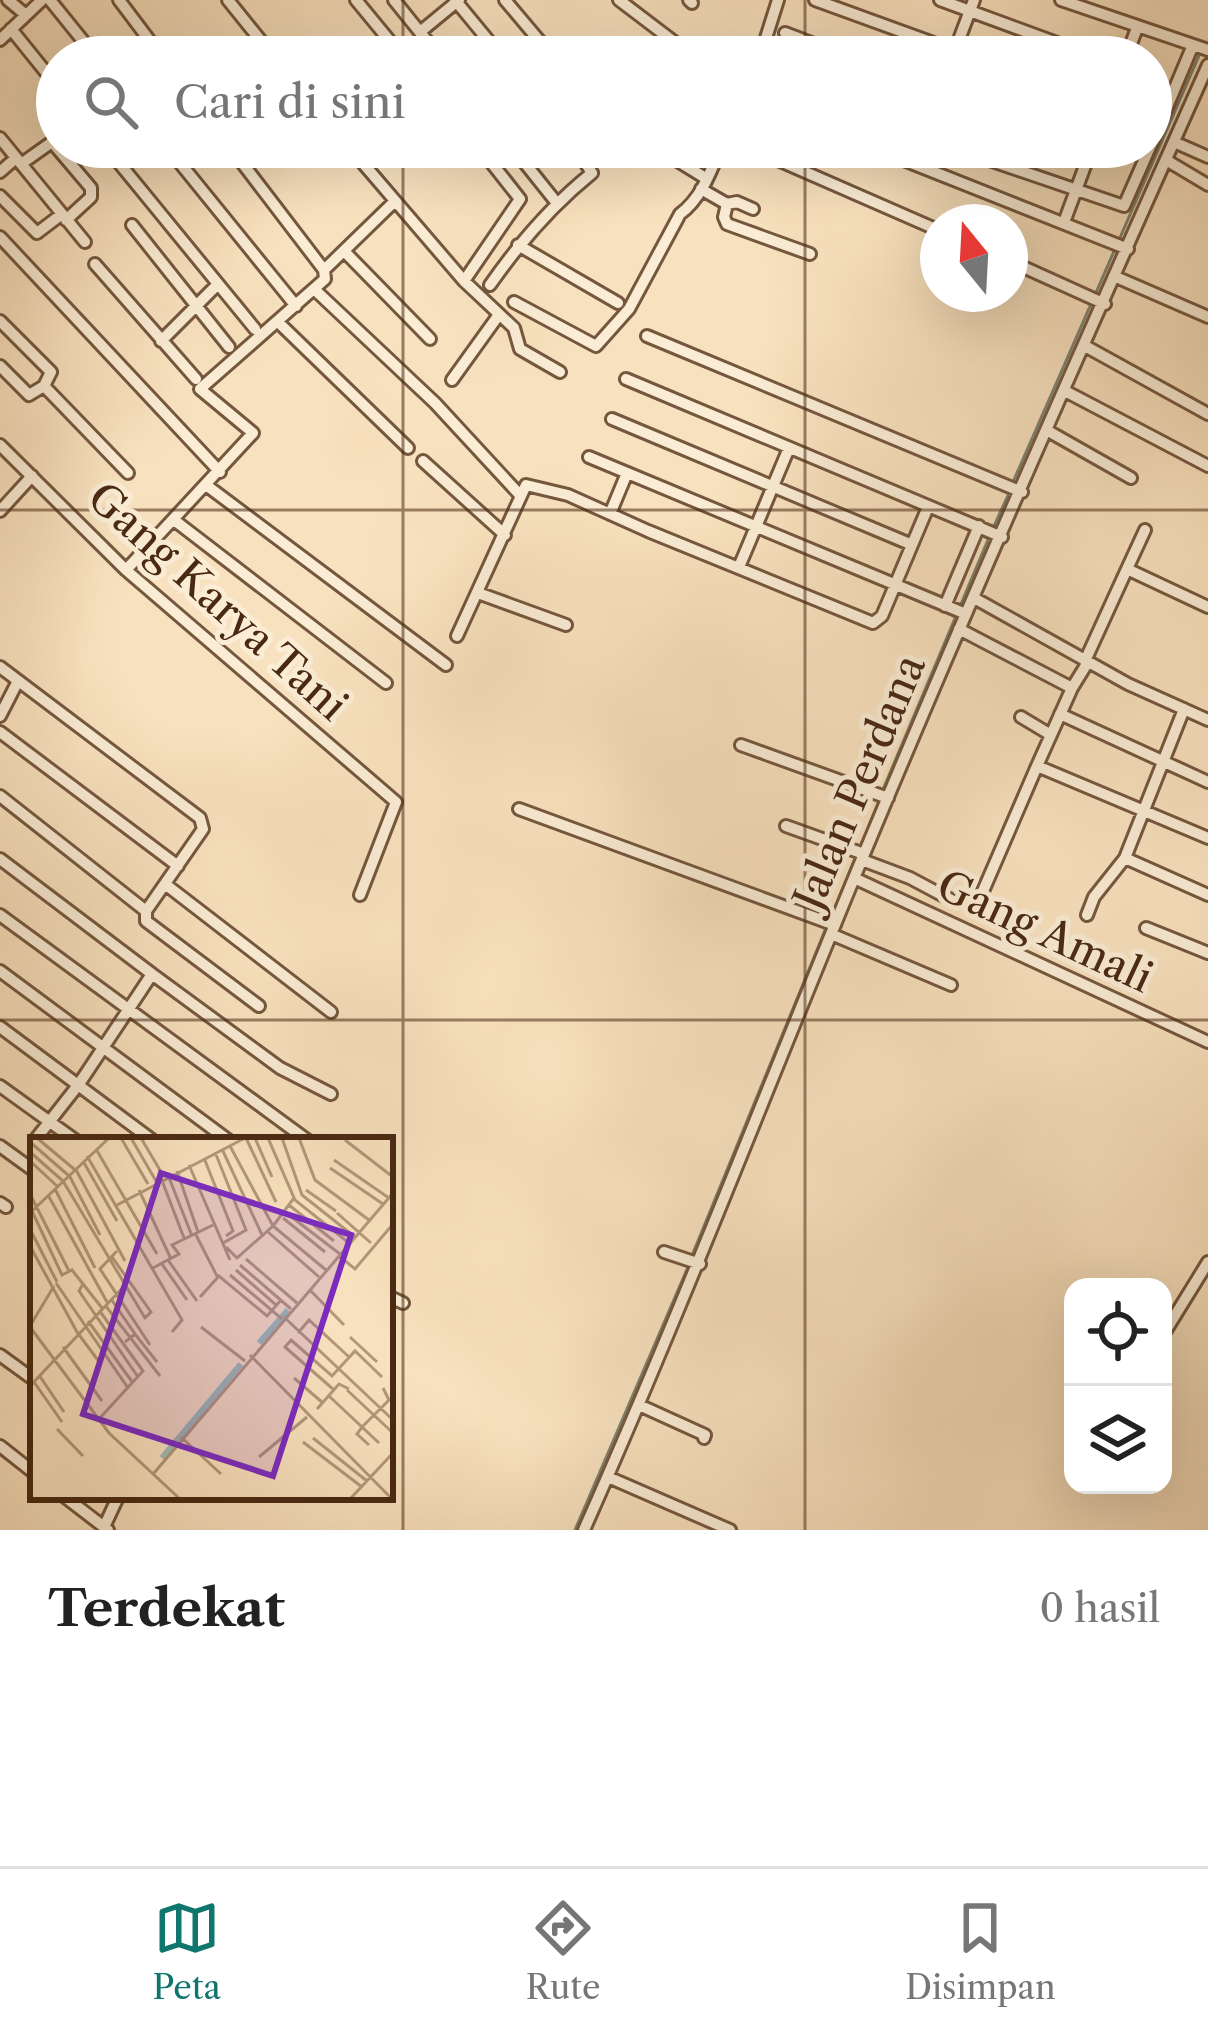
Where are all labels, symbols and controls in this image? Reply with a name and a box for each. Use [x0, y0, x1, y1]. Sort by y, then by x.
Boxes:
search box [36, 36, 1172, 168]
icon: search [78, 69, 144, 135]
text: Cari di sini [174, 74, 405, 130]
north arrow [920, 204, 1028, 312]
street label: Gang Karya Tani [78, 471, 358, 731]
street label: Jalan Perdana [780, 646, 936, 923]
street label: Gang Amali [929, 859, 1161, 1003]
inset map [30, 1137, 393, 1500]
map controls [1064, 1278, 1172, 1494]
button: locate [1064, 1278, 1172, 1386]
button: layers [1064, 1386, 1172, 1494]
text: Terdekat [48, 1577, 285, 1639]
text: 0 hasil [1039, 1584, 1160, 1632]
tab: Peta [152, 1895, 221, 2008]
tab: Rute [526, 1895, 600, 2008]
tab: Disimpan [905, 1895, 1056, 2008]

